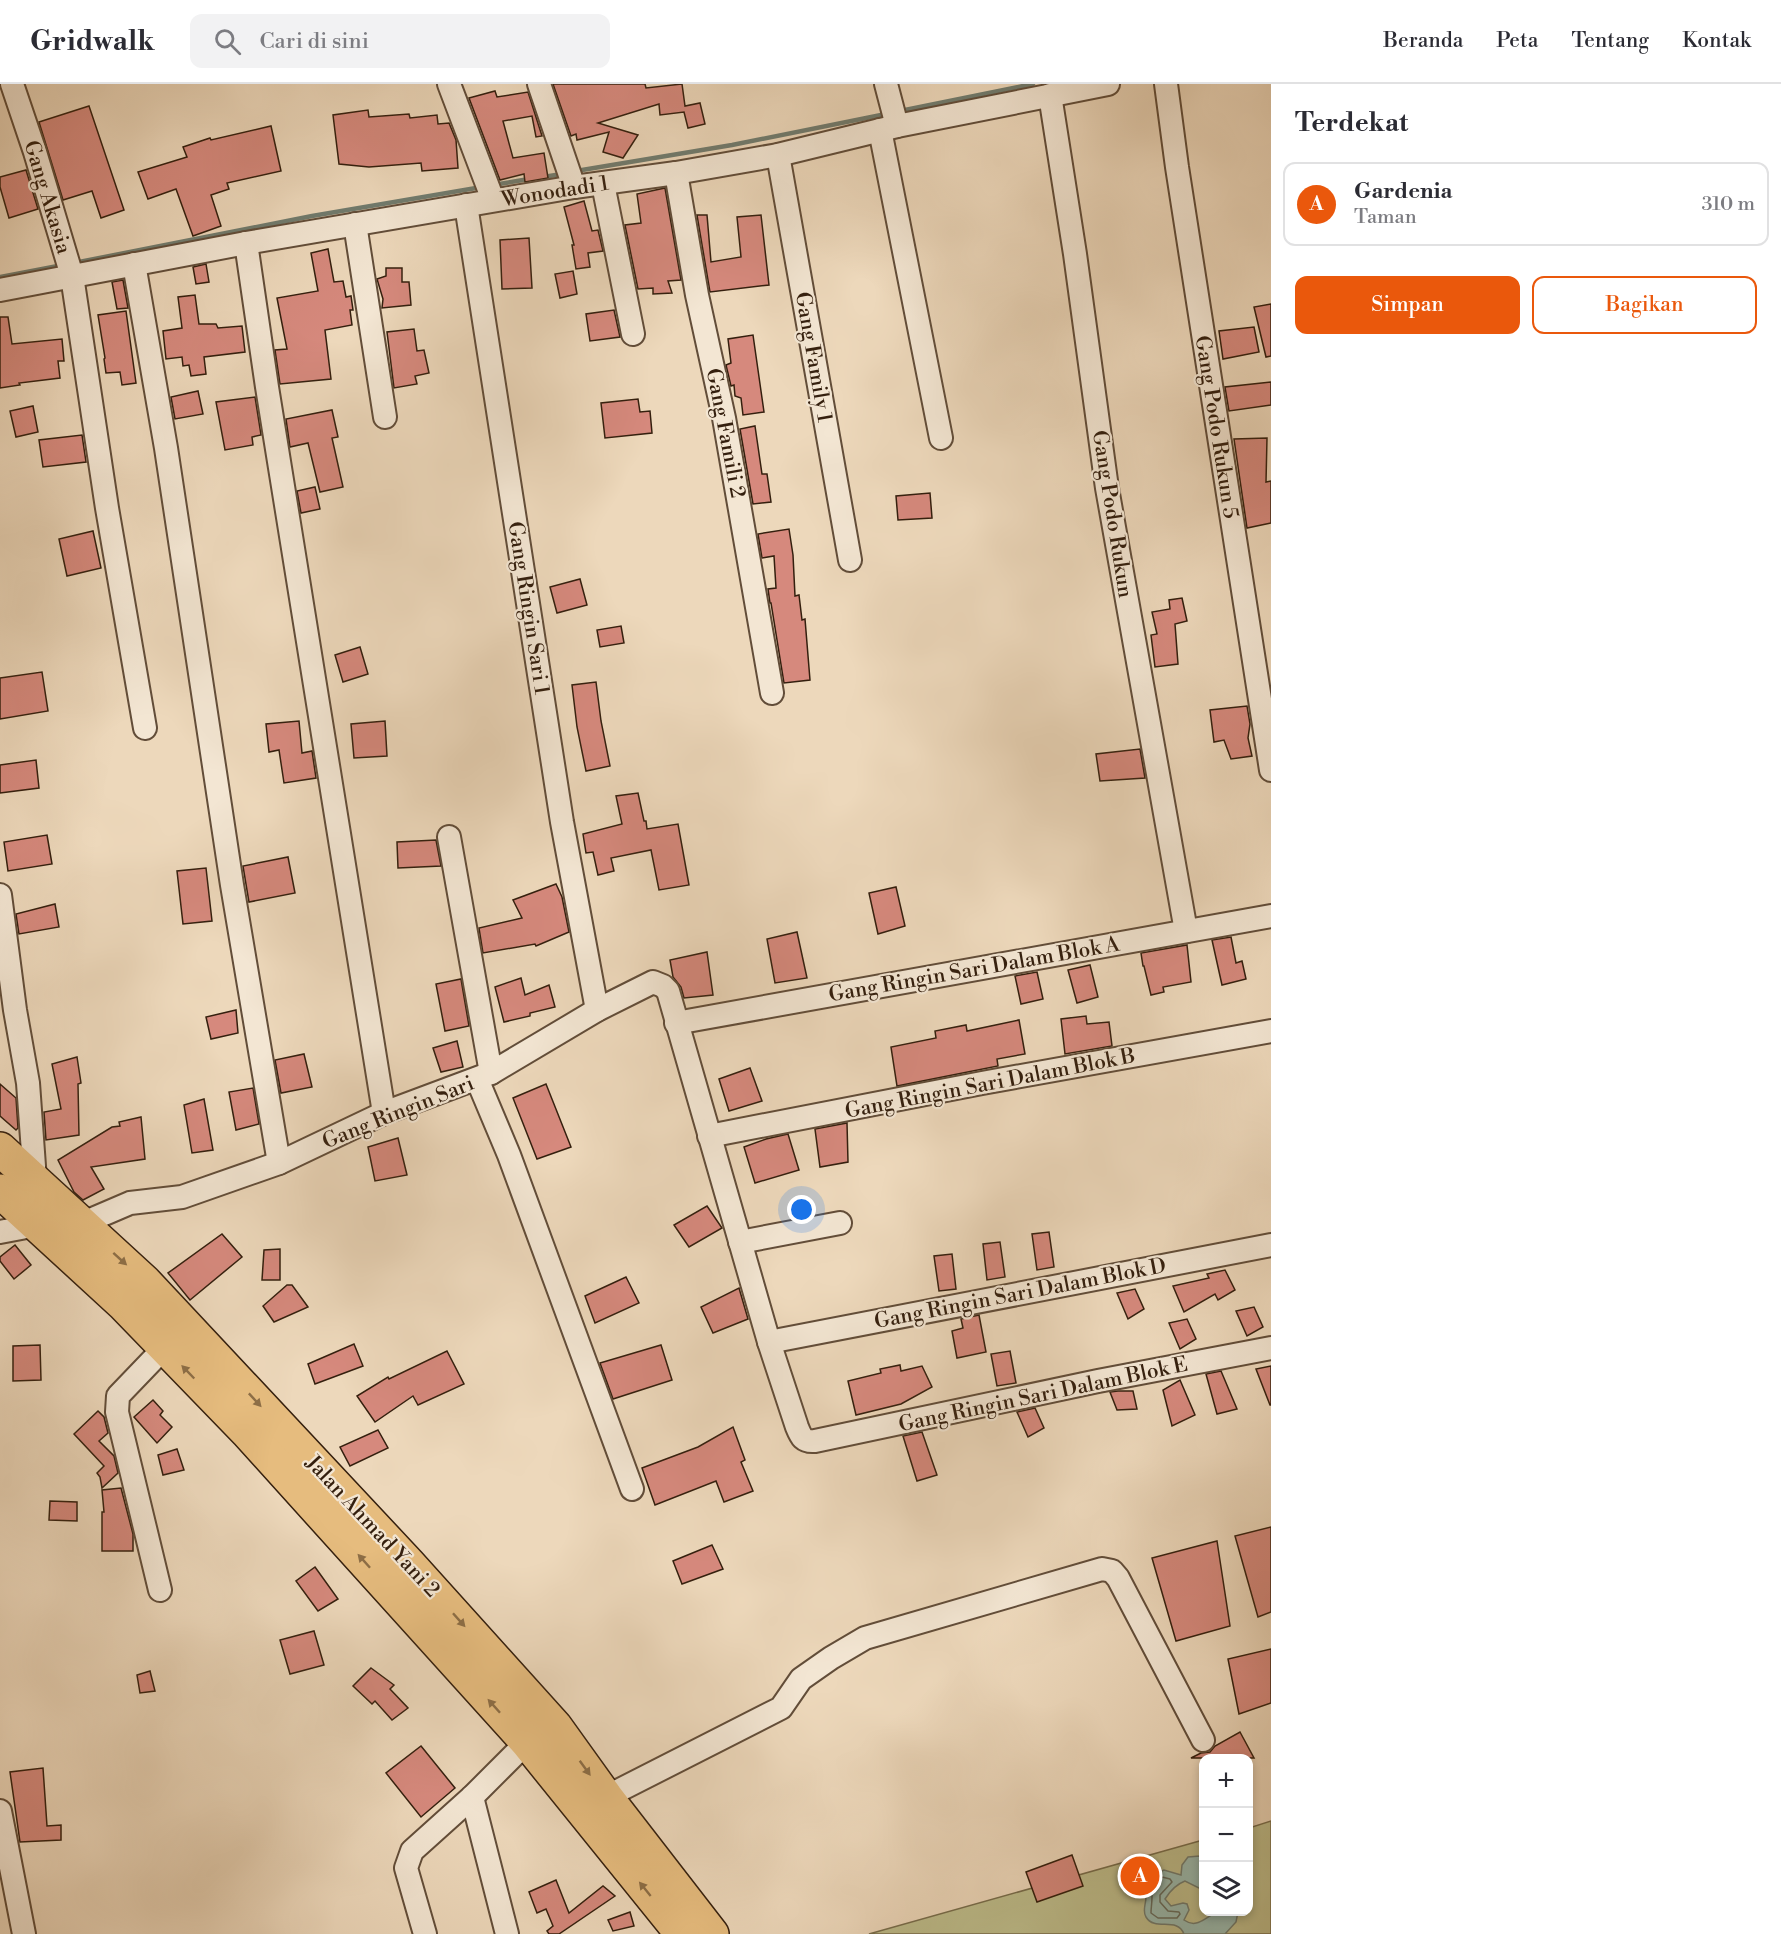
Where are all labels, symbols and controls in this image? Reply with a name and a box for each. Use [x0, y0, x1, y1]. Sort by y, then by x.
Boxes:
search box [190, 14, 610, 68]
text: Gridwalk [30, 24, 154, 59]
icon: search [211, 25, 244, 58]
text: Cari di sini [259, 28, 369, 55]
text: Beranda [1383, 28, 1463, 54]
text: Peta [1496, 28, 1538, 54]
text: Tentang [1571, 28, 1649, 54]
text: Kontak [1682, 28, 1751, 54]
text: Terdekat [1295, 107, 1408, 139]
street label: Gang Akasia [17, 137, 77, 258]
street label: Wonodadi 1 [499, 171, 611, 213]
text: Gardenia [1354, 178, 1452, 205]
text: A [1309, 192, 1324, 217]
text: 310 m [1702, 192, 1755, 217]
text: Taman [1354, 205, 1417, 230]
button: Simpan [1295, 276, 1520, 334]
button: Bagikan [1532, 276, 1757, 334]
street label: Gang Family 1 [789, 290, 837, 424]
street label: Gang Podo Rukun 5 [1189, 334, 1243, 521]
street label: Gang Famili 2 [700, 366, 750, 500]
street label: Gang Podo Rukun [1086, 429, 1138, 600]
street label: Gang Ringin Sari 1 [501, 520, 555, 697]
street label: Gang Ringin Sari Dalam Blok A [827, 931, 1122, 1008]
street label: Gang Ringin Sari Dalam Blok B [843, 1043, 1138, 1125]
street label: Gang Ringin Sari [319, 1071, 478, 1155]
your location [787, 1195, 816, 1224]
one-way arrow [112, 1252, 127, 1265]
street label: Gang Ringin Sari Dalam Blok D [872, 1253, 1168, 1335]
street label: Gang Ringin Sari Dalam Blok E [896, 1352, 1190, 1438]
one-way arrow [182, 1365, 196, 1379]
one-way arrow [248, 1392, 261, 1407]
street label: Jalan Ahmad Yani 2 [299, 1450, 445, 1603]
one-way arrow [358, 1554, 371, 1569]
one-way arrow [452, 1612, 465, 1627]
one-way arrow [488, 1699, 501, 1714]
map controls [1199, 1754, 1253, 1916]
button: + [1199, 1754, 1253, 1808]
one-way arrow [579, 1761, 591, 1776]
button: − [1199, 1808, 1253, 1862]
pin: A [1120, 1854, 1160, 1898]
button: layers [1199, 1862, 1253, 1916]
one-way arrow [640, 1881, 652, 1896]

